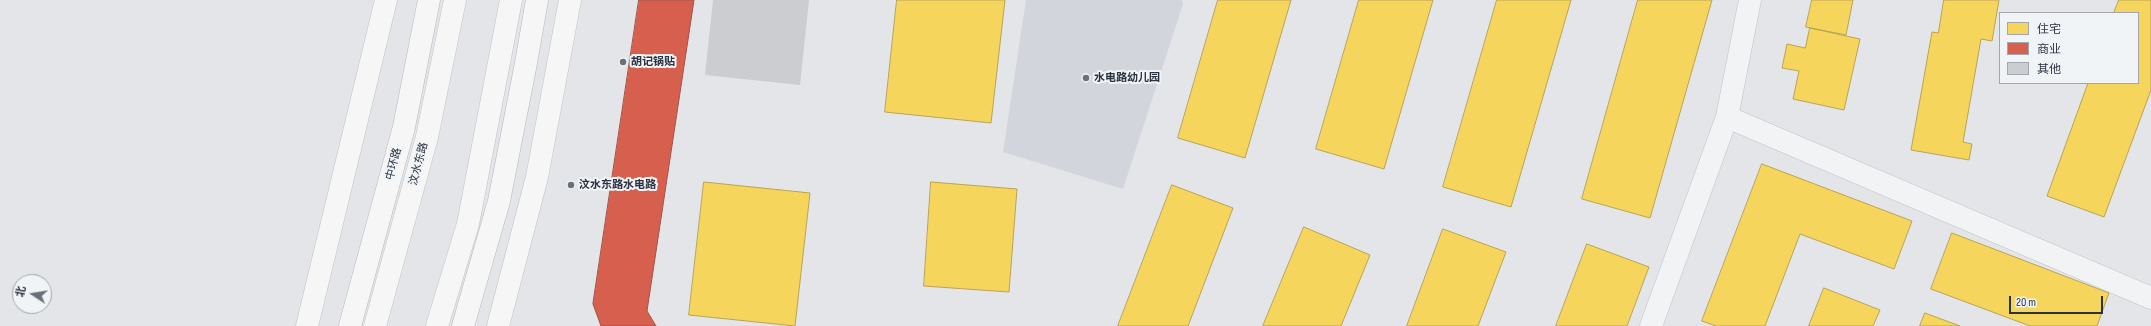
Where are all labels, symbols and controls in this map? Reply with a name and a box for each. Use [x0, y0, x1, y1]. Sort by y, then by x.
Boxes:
legend [1999, 12, 2139, 84]
text: 住宅 [2037, 22, 2061, 37]
text: 商业 [2037, 42, 2061, 57]
place label: 胡记锅贴 [631, 55, 675, 69]
marker: 胡记锅贴 [618, 57, 628, 67]
text: 其他 [2037, 62, 2061, 77]
place label: 水电路幼儿园 [1094, 71, 1160, 85]
marker: 水电路幼儿园 [1081, 73, 1091, 83]
street label: 汶水东路 [407, 141, 431, 187]
street label: 中环路 [383, 146, 405, 182]
place label: 汶水东路水电路 [579, 178, 656, 192]
marker: 汶水东路水电路 [566, 180, 576, 190]
north arrow [12, 274, 52, 314]
text: 北 [13, 285, 28, 298]
scale bar [2011, 288, 2105, 314]
text: 20 m [2016, 295, 2036, 310]

